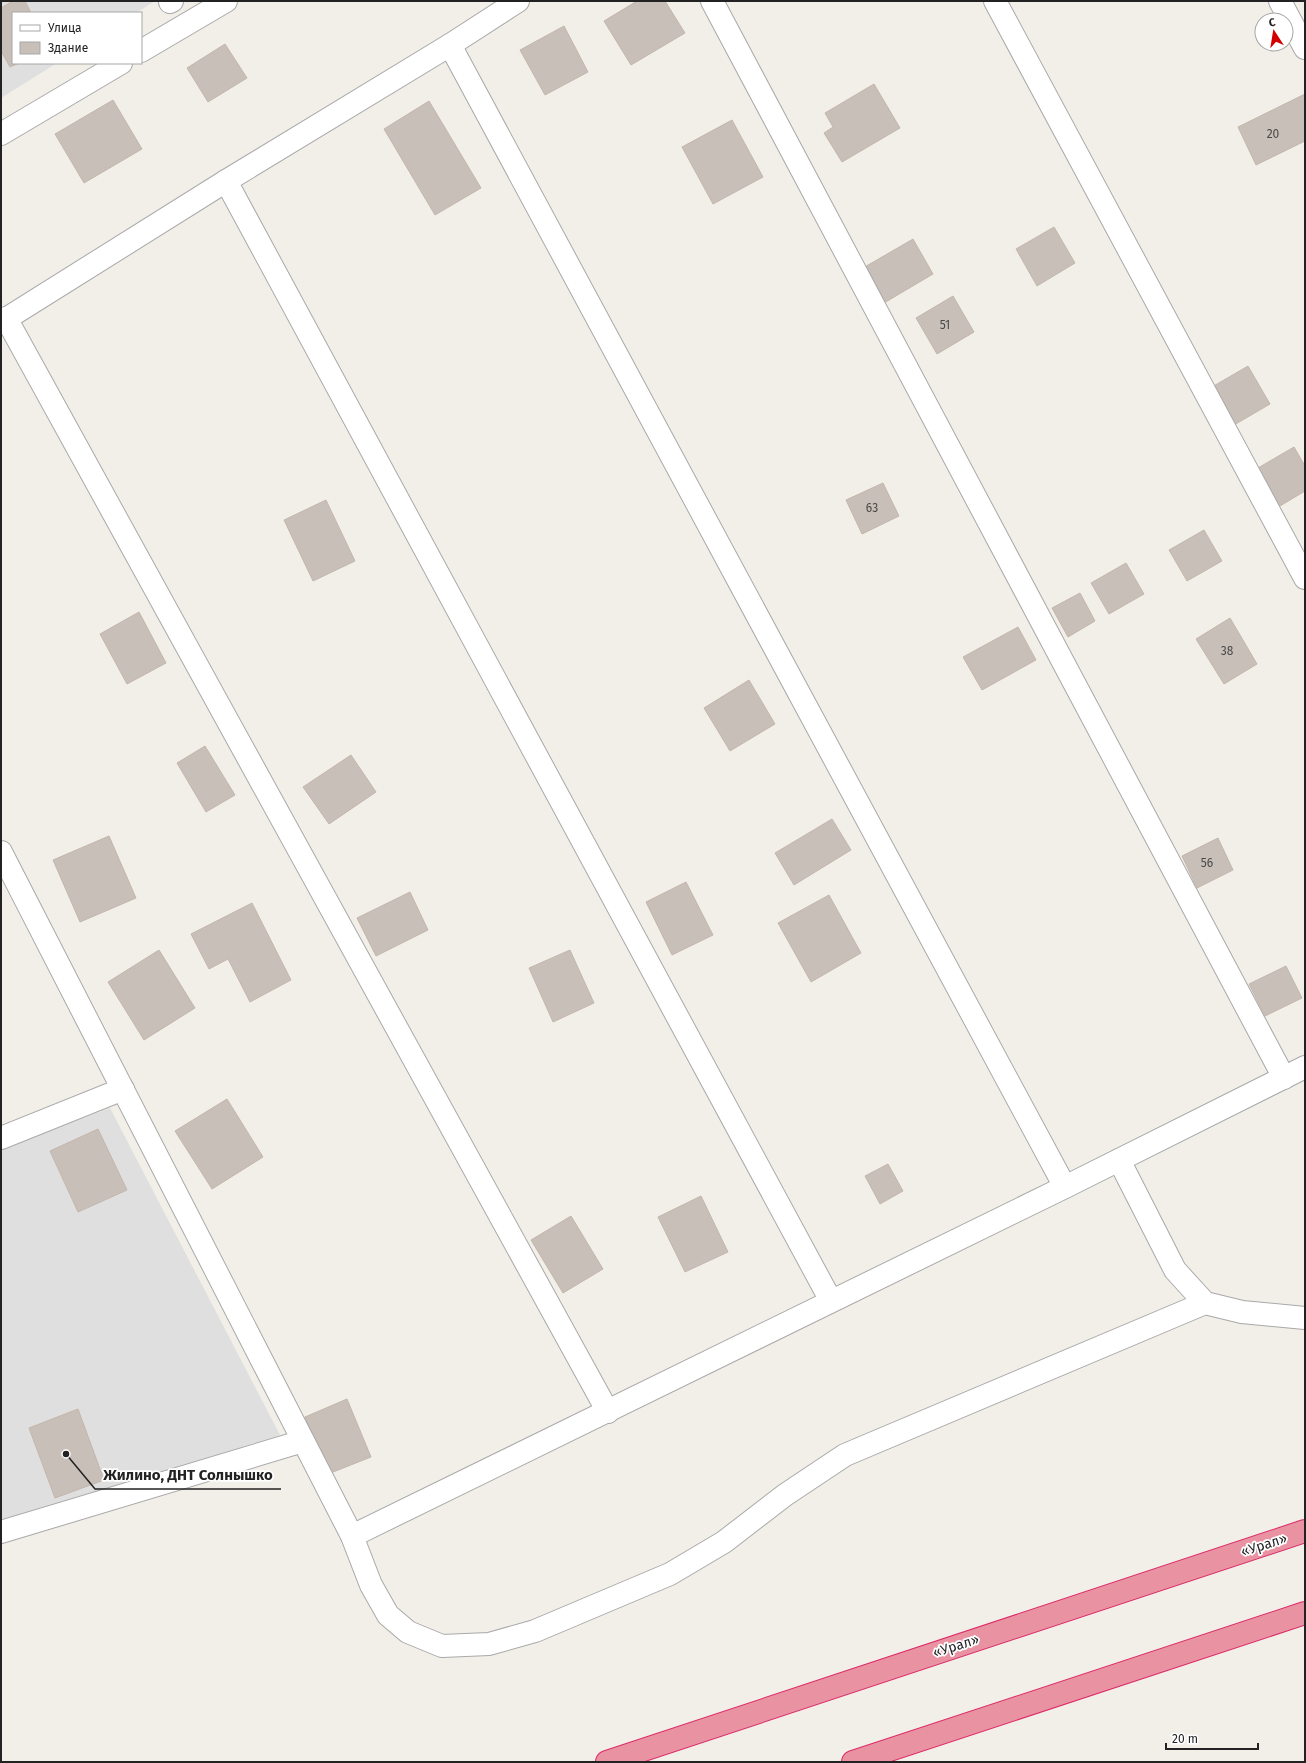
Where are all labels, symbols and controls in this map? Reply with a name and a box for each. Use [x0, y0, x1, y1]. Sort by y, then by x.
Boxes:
legend [12, 12, 142, 64]
north arrow [1254, 12, 1294, 52]
text: С [1268, 16, 1277, 30]
text: Улица [48, 21, 82, 35]
text: Здание [48, 41, 88, 55]
house number: 20 [1267, 127, 1280, 141]
house number: 51 [940, 318, 950, 332]
house number: 63 [866, 501, 878, 515]
house number: 38 [1221, 644, 1234, 658]
house number: 56 [1201, 856, 1213, 870]
callout: Жилино, ДНТ Солнышко [95, 1462, 281, 1489]
text: Жилино, ДНТ Солнышко [102, 1466, 273, 1484]
street label: «Урал» [1239, 1530, 1289, 1560]
street label: «Урал» [931, 1631, 981, 1661]
scale bar [1166, 1725, 1258, 1751]
text: 20 m [1172, 1732, 1198, 1746]

